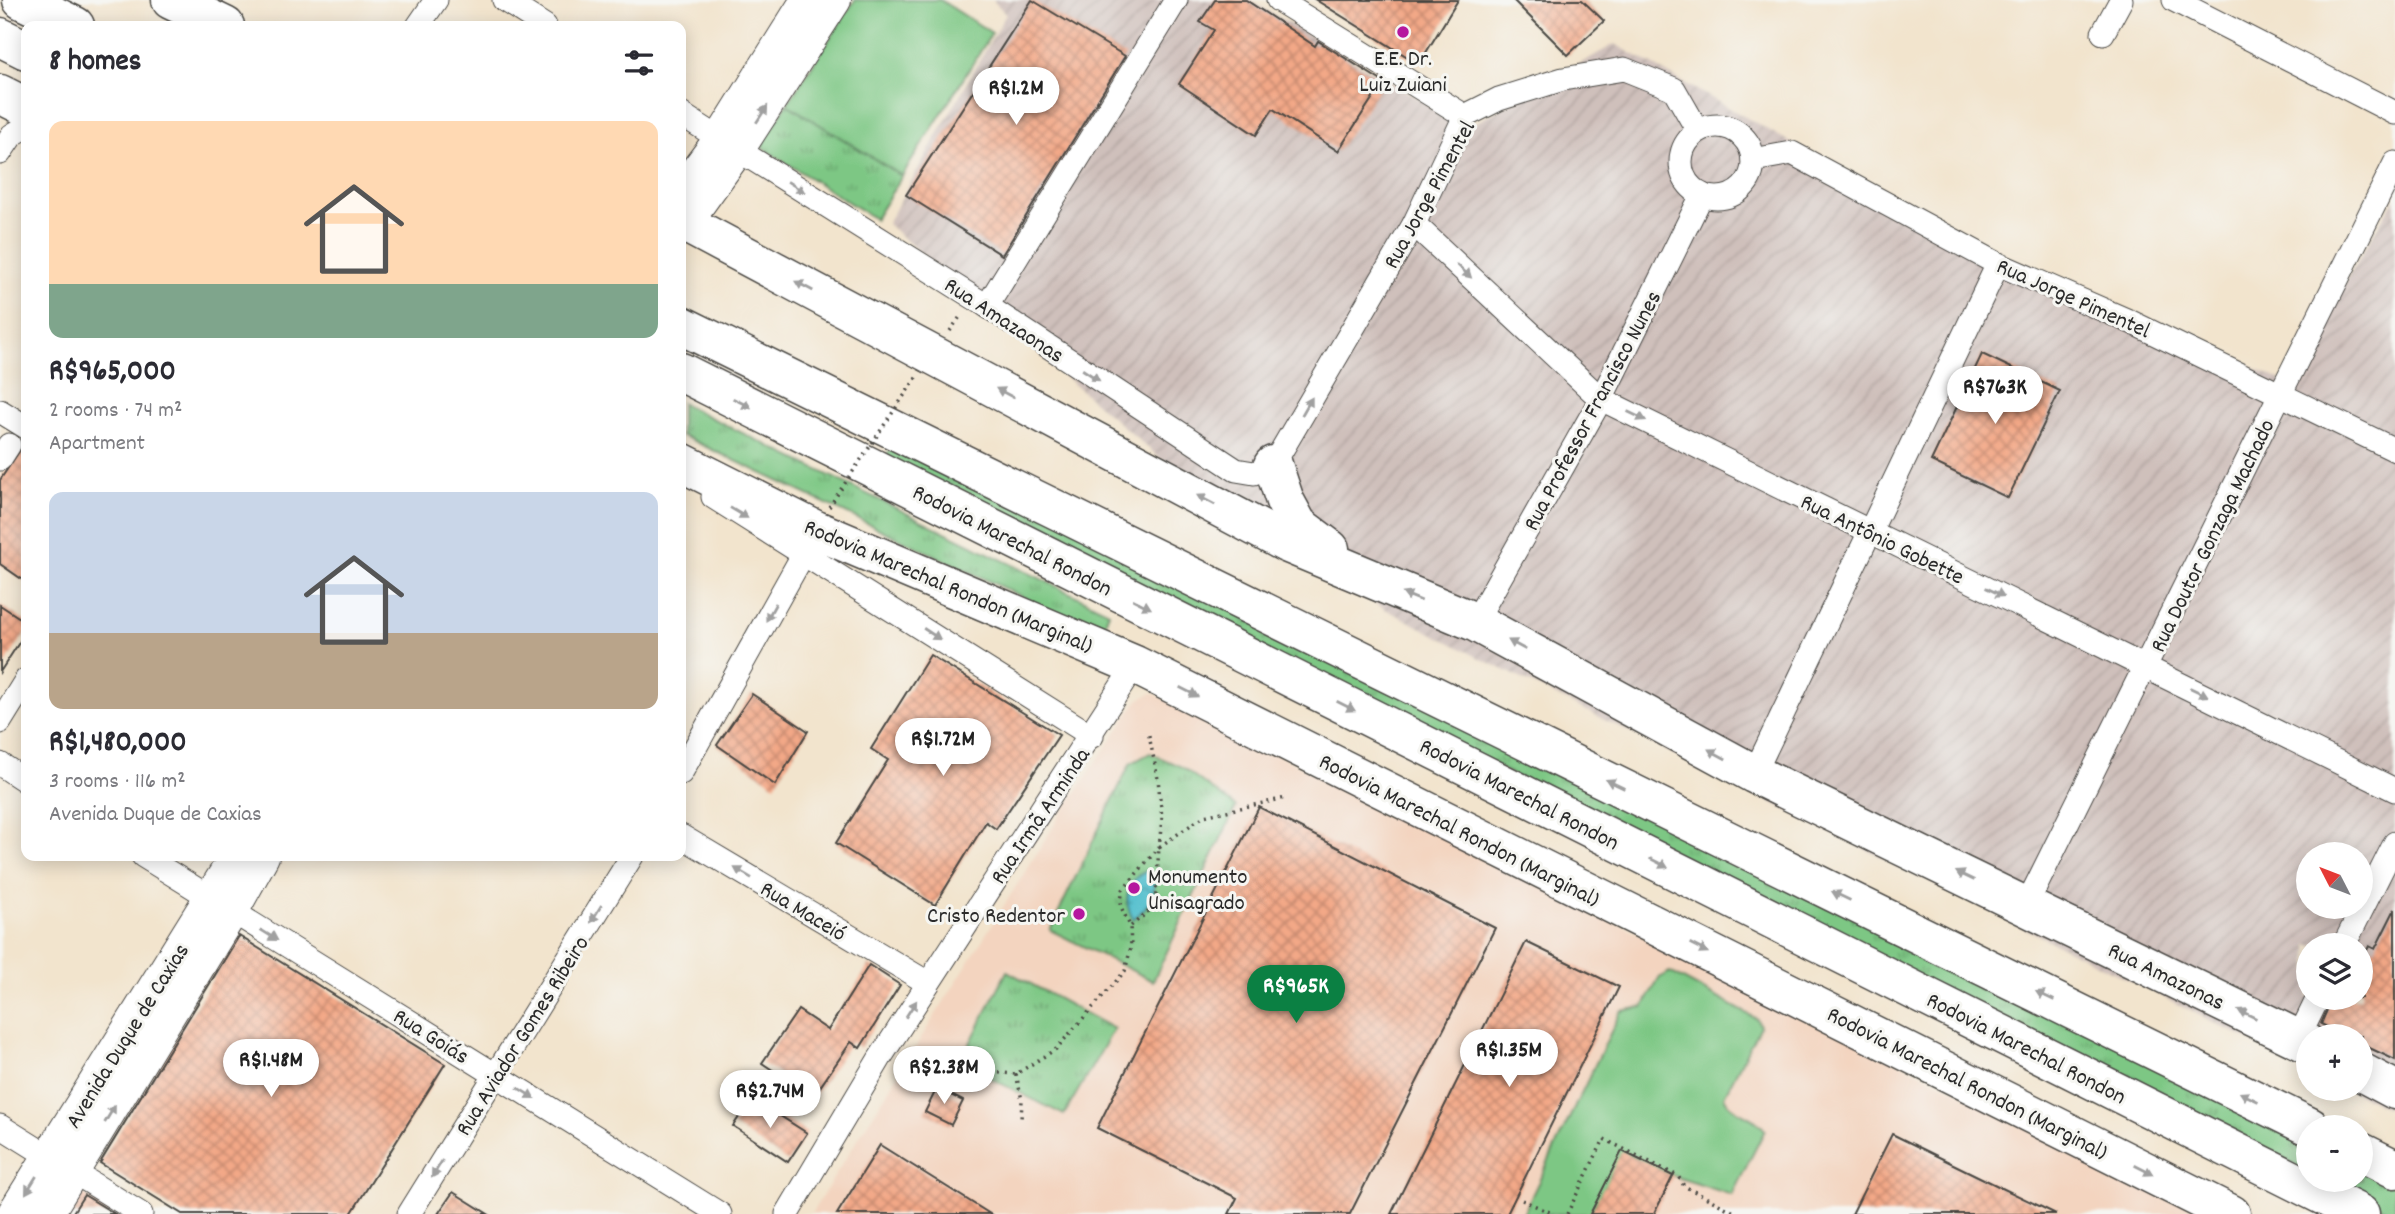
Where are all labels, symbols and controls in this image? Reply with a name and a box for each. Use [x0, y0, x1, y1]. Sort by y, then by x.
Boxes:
marker: E.E. Dr. Luiz Zuiani [1395, 24, 1411, 40]
text: 8 homes [49, 42, 141, 85]
icon: filters [620, 44, 658, 82]
place label: E.E. Dr. Luiz Zuiani [1359, 44, 1447, 103]
pin: R$1.2M [959, 68, 1073, 127]
text: R$1.2M [988, 73, 1044, 106]
one-way arrow [756, 104, 769, 123]
street label: Rua Jorge Pimentel [1377, 115, 1486, 276]
icon: home [291, 166, 417, 292]
one-way arrow [787, 180, 806, 193]
street label: Rua Jorge Pimentel [1990, 252, 2155, 349]
one-way arrow [1455, 262, 1472, 278]
street label: Rua Amazaonas [937, 271, 1070, 373]
one-way arrow [794, 281, 814, 292]
street label: Rua Professor Francisco Nunes [1517, 286, 1672, 538]
text: R$965,000 [49, 352, 176, 395]
pin: R$763K [1938, 366, 2052, 426]
one-way arrow [1082, 368, 1101, 381]
text: R$763K [1963, 372, 2027, 405]
one-way arrow [995, 388, 1015, 399]
text: 2 rooms · 74 m² [49, 395, 182, 428]
one-way arrow [1301, 396, 1313, 415]
one-way arrow [732, 397, 752, 408]
one-way arrow [1627, 411, 1647, 422]
street label: Rua Doutor Gonzaga Machado [2143, 414, 2285, 659]
text: Apartment [49, 428, 145, 461]
street label: Rodovia Marechal Rondon [906, 477, 1117, 607]
street label: Rua Antônio Gobette [1794, 487, 1969, 595]
one-way arrow [1196, 494, 1216, 506]
one-way arrow [729, 506, 749, 519]
street label: Rodovia Marechal Rondon (Marginal) [798, 512, 1097, 664]
icon: home [291, 537, 417, 663]
one-way arrow [1985, 587, 2005, 598]
one-way arrow [1401, 591, 1422, 602]
one-way arrow [1132, 598, 1152, 609]
one-way arrow [765, 603, 777, 622]
one-way arrow [922, 627, 941, 640]
one-way arrow [1507, 640, 1527, 651]
one-way arrow [1179, 687, 1199, 698]
one-way arrow [2189, 687, 2209, 698]
one-way arrow [1336, 700, 1356, 711]
pin: R$1.72M [878, 718, 1008, 778]
text: R$1,480,000 [49, 723, 187, 766]
text: R$1.72M [911, 724, 975, 757]
street label: Rodovia Marechal Rondon [1413, 731, 1624, 861]
street label: Rua Irmã Arminda [984, 741, 1101, 892]
street label: Rodovia Marechal Rondon (Marginal) [1312, 747, 1605, 917]
one-way arrow [1707, 748, 1727, 760]
text: 3 rooms · 116 m² [49, 766, 186, 799]
one-way arrow [1605, 779, 1625, 790]
text: Avenida Duque de Caxias [49, 799, 262, 832]
north arrow [2296, 842, 2373, 919]
map controls [2296, 842, 2373, 1192]
one-way arrow [1649, 856, 1669, 868]
place label: Monumento Unisagrado [1148, 862, 1248, 921]
one-way arrow [733, 867, 752, 879]
one-way arrow [1955, 871, 1975, 882]
street label: Rua Maceió [753, 874, 852, 952]
marker: Monumento Unisagrado [1126, 880, 1142, 896]
one-way arrow [1831, 890, 1851, 901]
place label: Cristo Redentor [927, 901, 1065, 934]
one-way arrow [590, 904, 603, 923]
marker: Cristo Redentor [1071, 906, 1087, 922]
one-way arrow [260, 929, 279, 942]
street label: Rua Aviador Gomes Ribeiro [449, 930, 599, 1143]
button: layers [2296, 933, 2373, 1010]
street label: Rua Amazonas [2101, 936, 2229, 1021]
street label: Avenida Duque de Caxias [59, 938, 199, 1136]
one-way arrow [1689, 942, 1709, 953]
pin: R$965K [1239, 965, 1353, 1025]
text: R$965K [1263, 971, 1329, 1004]
street label: Rodovia Marechal Rondon [1920, 985, 2131, 1115]
one-way arrow [2035, 991, 2055, 1002]
one-way arrow [904, 1000, 918, 1018]
street label: Rodovia Marechal Rondon (Marginal) [1820, 1000, 2113, 1170]
street label: Rua Goiás [386, 1002, 475, 1074]
one-way arrow [2237, 1008, 2257, 1019]
button: + [2296, 1024, 2373, 1101]
pin: R$1.35M [1444, 1030, 1574, 1089]
text: R$1.35M [1476, 1035, 1542, 1068]
pin: R$1.48M [206, 1040, 336, 1099]
text: R$1.48M [239, 1045, 303, 1078]
pin: R$2.38M [879, 1046, 1009, 1106]
text: R$2.38M [909, 1052, 979, 1085]
pin: R$2.74M [705, 1070, 835, 1130]
text: R$2.74M [736, 1076, 804, 1109]
one-way arrow [516, 1087, 535, 1100]
one-way arrow [2239, 1091, 2259, 1102]
one-way arrow [104, 1104, 116, 1123]
button: − [2296, 1115, 2373, 1192]
one-way arrow [430, 1160, 444, 1178]
one-way arrow [2134, 1164, 2154, 1175]
one-way arrow [25, 1176, 38, 1195]

